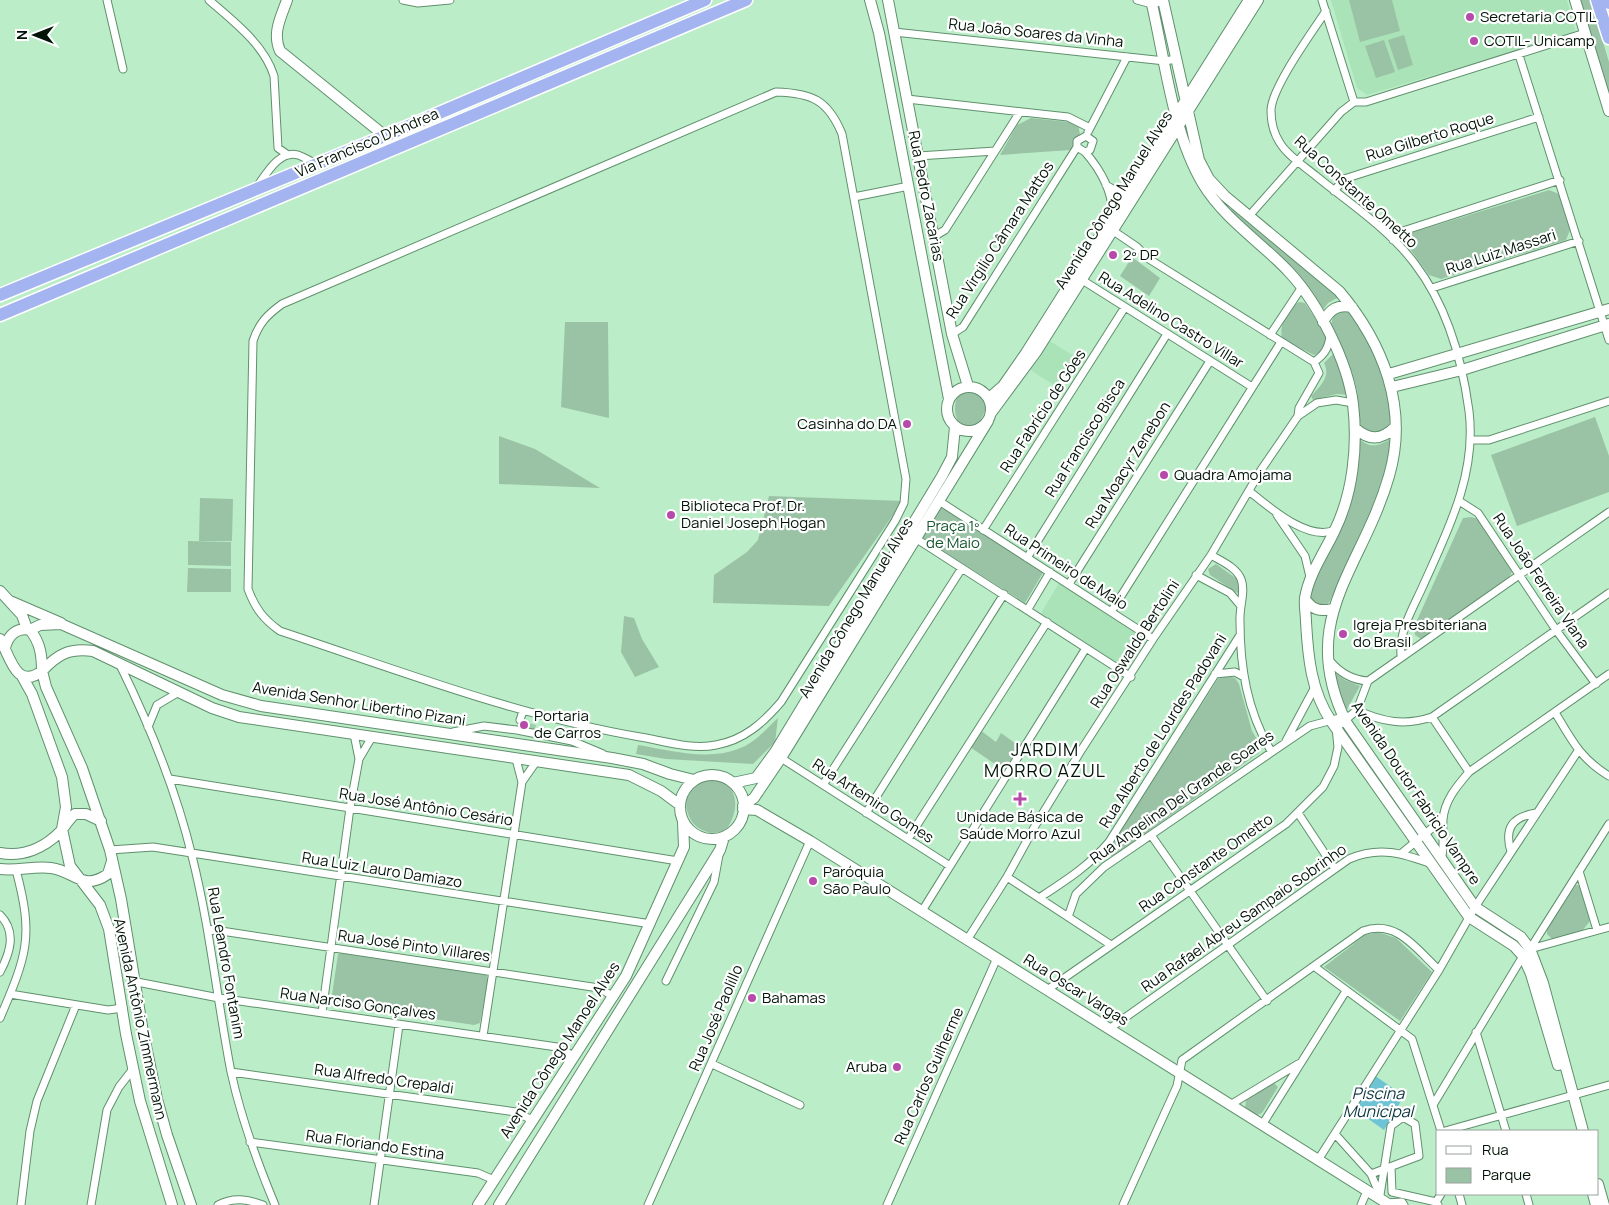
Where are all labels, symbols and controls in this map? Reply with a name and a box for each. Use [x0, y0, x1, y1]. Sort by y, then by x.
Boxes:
place label: Secretaria COTIL [1480, 6, 1597, 27]
north arrow [10, 10, 60, 60]
marker: Secretaria COTIL [1464, 11, 1476, 23]
street label: Rua João Soares da Vinha [948, 13, 1125, 52]
text: N [12, 30, 31, 40]
place label: COTIL- Unicamp [1484, 30, 1595, 51]
marker: COTIL- Unicamp [1468, 35, 1480, 47]
street label: Via Francisco D'Andrea [292, 103, 442, 182]
street label: Avenida Cônego Manuel Alves [1050, 107, 1177, 293]
street label: Rua Gilberto Roque [1363, 107, 1497, 166]
street label: Rua Pedro Zacarias [904, 129, 949, 263]
street label: Rua Constante Ometto [1290, 131, 1423, 253]
street label: Rua Virgilio Câmara Mattos [941, 157, 1058, 322]
street label: Rua Luiz Massari [1443, 224, 1559, 279]
place label: 2º DP [1123, 244, 1159, 265]
marker: 2º DP [1107, 249, 1119, 261]
street label: Rua Adelino Castro Villar [1095, 266, 1248, 373]
street label: Rua Fabrício de Góes [995, 345, 1090, 477]
street label: Rua Francisco Bisca [1040, 374, 1130, 501]
street label: Rua Moacyr Zenebon [1080, 397, 1175, 532]
place label: Casinha do DA [797, 413, 897, 434]
marker: Casinha do DA [901, 418, 913, 430]
place label: Quadra Amojama [1174, 464, 1292, 485]
marker: Quadra Amojama [1158, 469, 1170, 481]
place label: Biblioteca Prof. Dr. Daniel Joseph Hogan [681, 495, 825, 533]
marker: Biblioteca Prof. Dr. Daniel Joseph Hogan [665, 509, 677, 521]
street label: Rua João Ferreira Viana [1488, 509, 1595, 653]
street label: Avenida Cônego Manuel Alves [793, 514, 918, 702]
park label: Praça 1º de Maio [926, 515, 980, 553]
street label: Rua Primeiro de Maio [1000, 519, 1132, 615]
street label: Rua Oswaldo Bertolini [1085, 575, 1184, 712]
place label: Igreja Presbiteriana do Brasil [1353, 614, 1487, 652]
marker: Igreja Presbiteriana do Brasil [1337, 628, 1349, 640]
street label: Rua Alberto de Lourdes Padovani [1094, 629, 1231, 832]
street label: Avenida Senhor Libertino Pizani [251, 676, 467, 731]
street label: Avenida Doutor Fabricio Vampre [1347, 697, 1486, 889]
place label: Portaria de Carros [534, 705, 601, 743]
marker: Portaria de Carros [518, 719, 530, 731]
street label: Rua Angelina Del Grande Soares [1085, 725, 1278, 868]
district label: JARDIM MORRO AZUL [984, 737, 1106, 782]
street label: Rua Artemiro Gomes [808, 753, 938, 848]
street label: Rua José Antônio Cesário [338, 782, 515, 831]
marker: Unidade Básica de Saúde Morro Azul [1013, 792, 1027, 806]
place label: Unidade Básica de Saúde Morro Azul [957, 806, 1084, 844]
street label: Rua Constante Ometto [1135, 808, 1277, 917]
street label: Rua Rafael Abreu Sampaio Sobrinho [1137, 838, 1351, 997]
street label: Rua Luiz Lauro Damiazo [300, 846, 464, 893]
place label: Paróquia São Paulo [823, 861, 891, 899]
marker: Paróquia São Paulo [807, 875, 819, 887]
street label: Rua Leandro Fontanim [203, 885, 250, 1040]
street label: Avenida Antônio Zimmermann [109, 916, 172, 1122]
street label: Rua José Pinto Villares [337, 924, 492, 967]
street label: Rua Oscar Vargas [1020, 949, 1133, 1030]
street label: Avenida Cônego Manoel Alves [495, 957, 625, 1142]
street label: Rua José Paolillo [684, 961, 748, 1074]
street label: Rua Narciso Gonçalves [279, 982, 438, 1025]
place label: Bahamas [762, 987, 826, 1008]
marker: Bahamas [746, 992, 758, 1004]
street label: Rua Carlos Guilherme [889, 1004, 968, 1148]
place label: Aruba [846, 1056, 887, 1077]
street label: Rua Alfredo Crepaldi [313, 1058, 455, 1099]
marker: Aruba [891, 1061, 903, 1073]
water label: Piscina Municipal [1343, 1082, 1416, 1122]
street label: Rua Floriando Estina [304, 1124, 446, 1165]
legend [1436, 1130, 1599, 1195]
text: Rua [1482, 1139, 1509, 1160]
text: Parque [1482, 1164, 1531, 1185]

